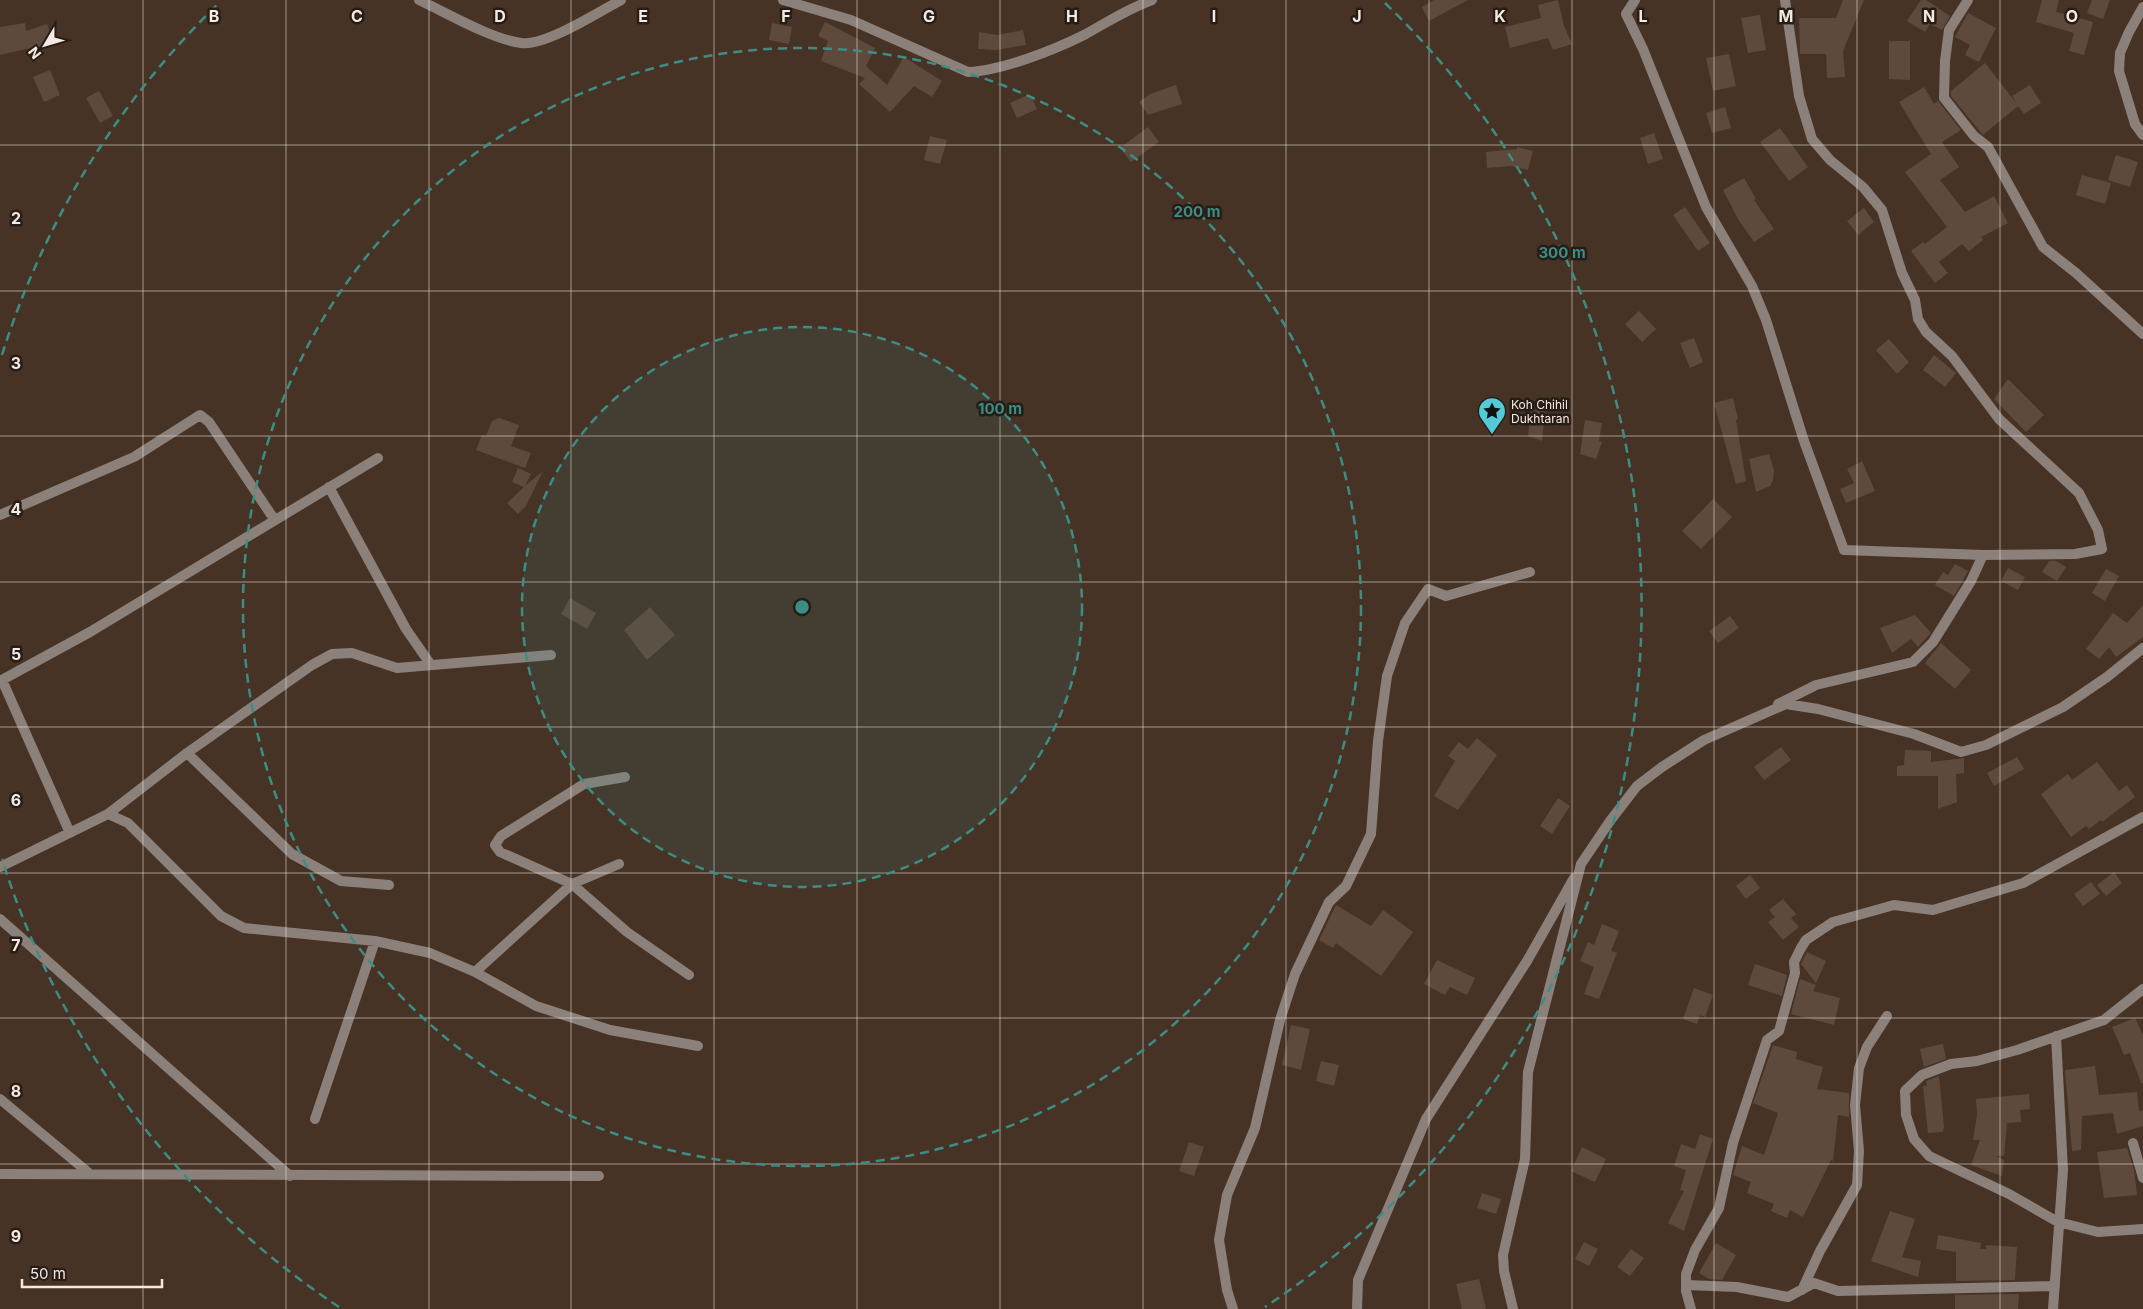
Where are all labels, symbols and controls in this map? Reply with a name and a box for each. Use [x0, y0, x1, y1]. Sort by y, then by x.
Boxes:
text: B [209, 6, 219, 26]
text: C [351, 6, 363, 26]
text: D [494, 6, 506, 26]
text: E [638, 6, 648, 26]
text: F [781, 6, 791, 26]
text: G [923, 6, 935, 26]
text: H [1066, 6, 1078, 26]
text: I [1212, 6, 1216, 26]
text: J [1352, 6, 1362, 26]
text: K [1494, 6, 1506, 26]
text: L [1638, 6, 1648, 26]
text: M [1779, 6, 1793, 26]
text: N [1923, 6, 1935, 26]
text: O [2066, 6, 2078, 26]
north arrow [20, 20, 70, 70]
text: N [24, 44, 44, 63]
text: 200 m [1174, 202, 1220, 221]
text: 2 [11, 208, 21, 228]
text: 300 m [1538, 243, 1586, 262]
text: 3 [11, 353, 21, 373]
place icon: Koh Chihil Dukhtaran [1477, 396, 1507, 435]
place label: Koh Chihil Dukhtaran [1511, 397, 1570, 426]
text: 100 m [978, 399, 1022, 418]
text: 4 [11, 499, 22, 519]
centre of rings [793, 598, 811, 616]
text: 5 [11, 644, 21, 664]
text: 6 [11, 790, 21, 810]
text: 7 [11, 935, 21, 955]
text: 8 [11, 1081, 21, 1101]
text: 9 [11, 1226, 21, 1246]
scale bar [22, 1256, 162, 1288]
text: 50 m [30, 1264, 66, 1283]

